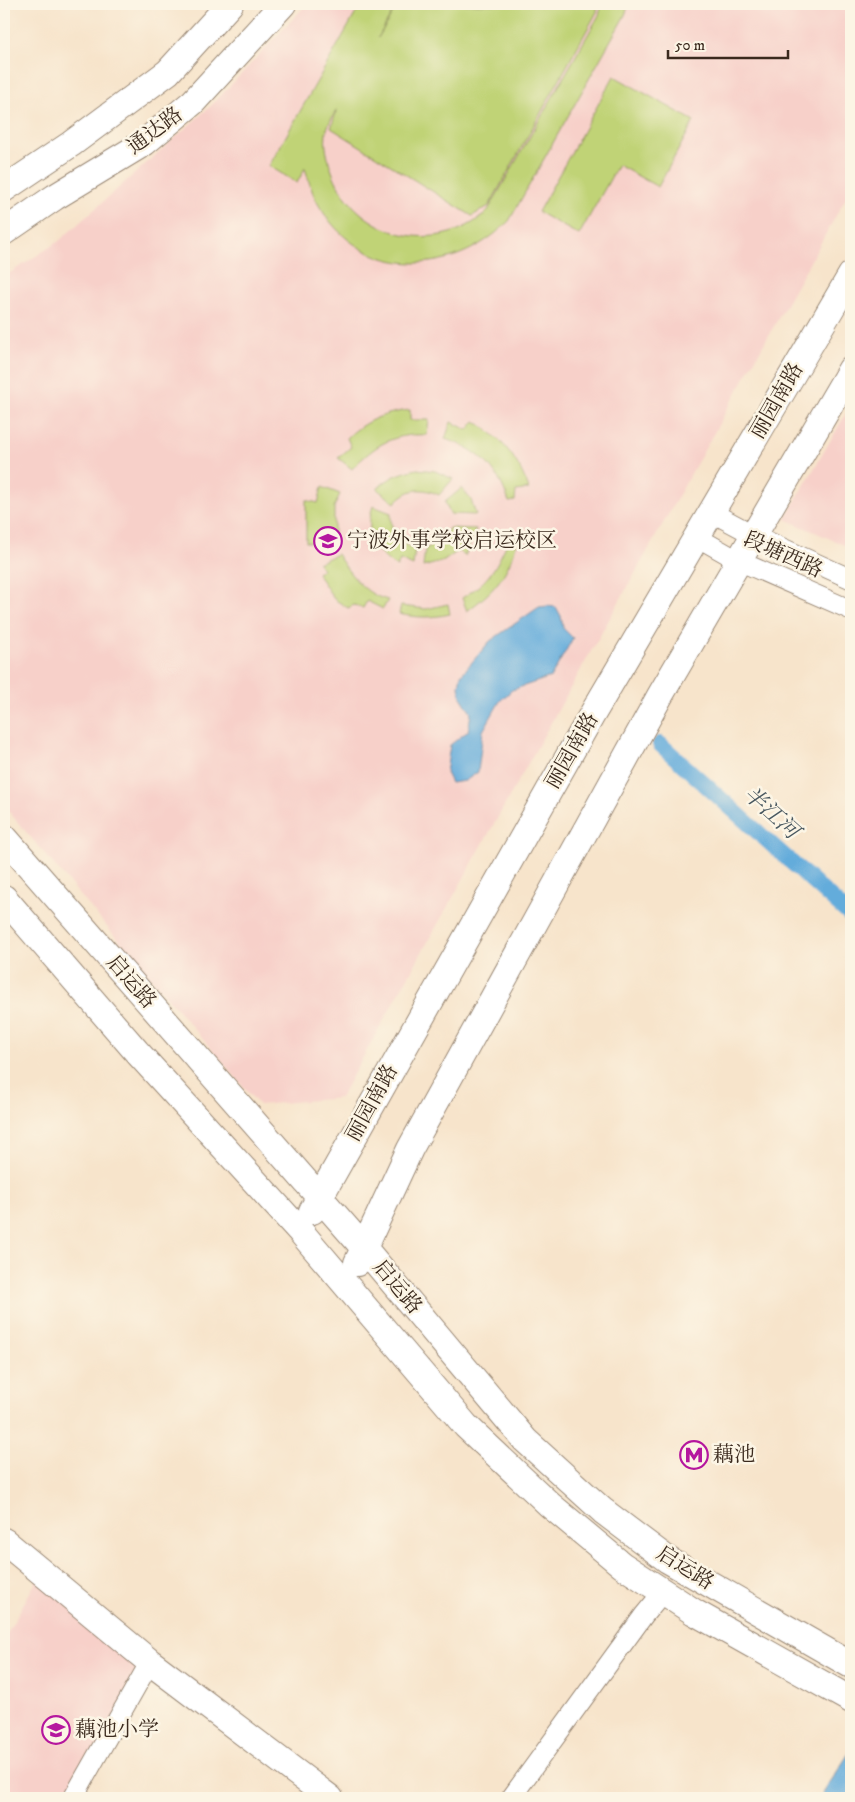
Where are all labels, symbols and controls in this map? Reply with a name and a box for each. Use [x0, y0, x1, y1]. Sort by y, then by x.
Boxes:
scale bar [668, 28, 788, 60]
text: 50 m [675, 36, 705, 55]
street label: 通达路 [122, 102, 188, 160]
street label: 丽园南路 [745, 358, 809, 444]
school or university icon: 宁波外事学校启运校区 [313, 526, 343, 556]
street label: 段塘西路 [739, 526, 827, 584]
place label: 宁波外事学校启运校区 [347, 528, 557, 554]
street label: 丽园南路 [540, 708, 604, 794]
water label: 半江河 [737, 781, 808, 848]
street label: 启运路 [101, 950, 161, 1014]
street label: 丽园南路 [340, 1060, 404, 1146]
street label: 启运路 [367, 1255, 427, 1319]
metro station icon: 藕池 [679, 1440, 709, 1470]
place label: 藕池 [713, 1442, 755, 1468]
street label: 启运路 [651, 1540, 719, 1596]
school or university icon: 藕池小学 [41, 1715, 71, 1745]
place label: 藕池小学 [75, 1717, 159, 1743]

